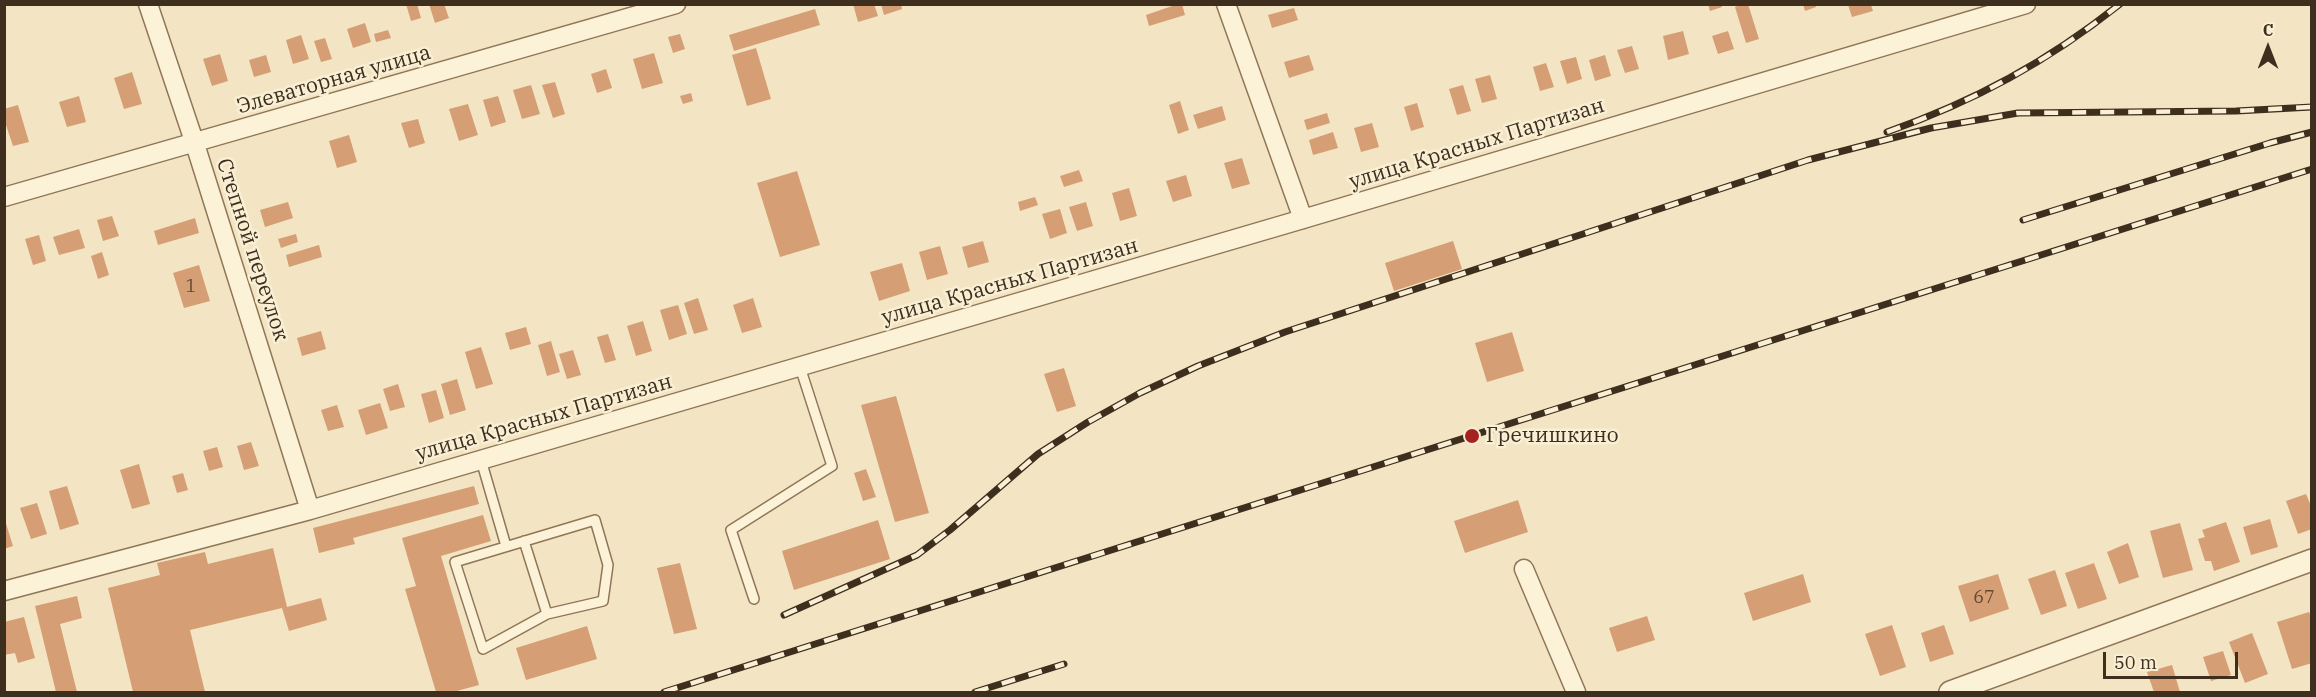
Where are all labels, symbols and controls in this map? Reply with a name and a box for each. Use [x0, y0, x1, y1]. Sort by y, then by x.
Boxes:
north arrow [2238, 18, 2298, 78]
text: С [2263, 20, 2273, 40]
street label: Элеваторная улица [234, 40, 434, 120]
street label: улица Красных Партизан [1346, 93, 1608, 195]
street label: Степной переулок [211, 156, 293, 344]
street label: улица Красных Партизан [879, 233, 1141, 331]
house number: 1 [186, 276, 196, 298]
street label: улица Красных Партизан [413, 369, 675, 467]
place label: Гречишкино [1486, 423, 1619, 449]
marker: Гречишкино [1463, 427, 1481, 445]
house number: 67 [1973, 587, 1995, 609]
scale bar [2106, 640, 2241, 678]
text: 50 m [2114, 651, 2157, 674]

